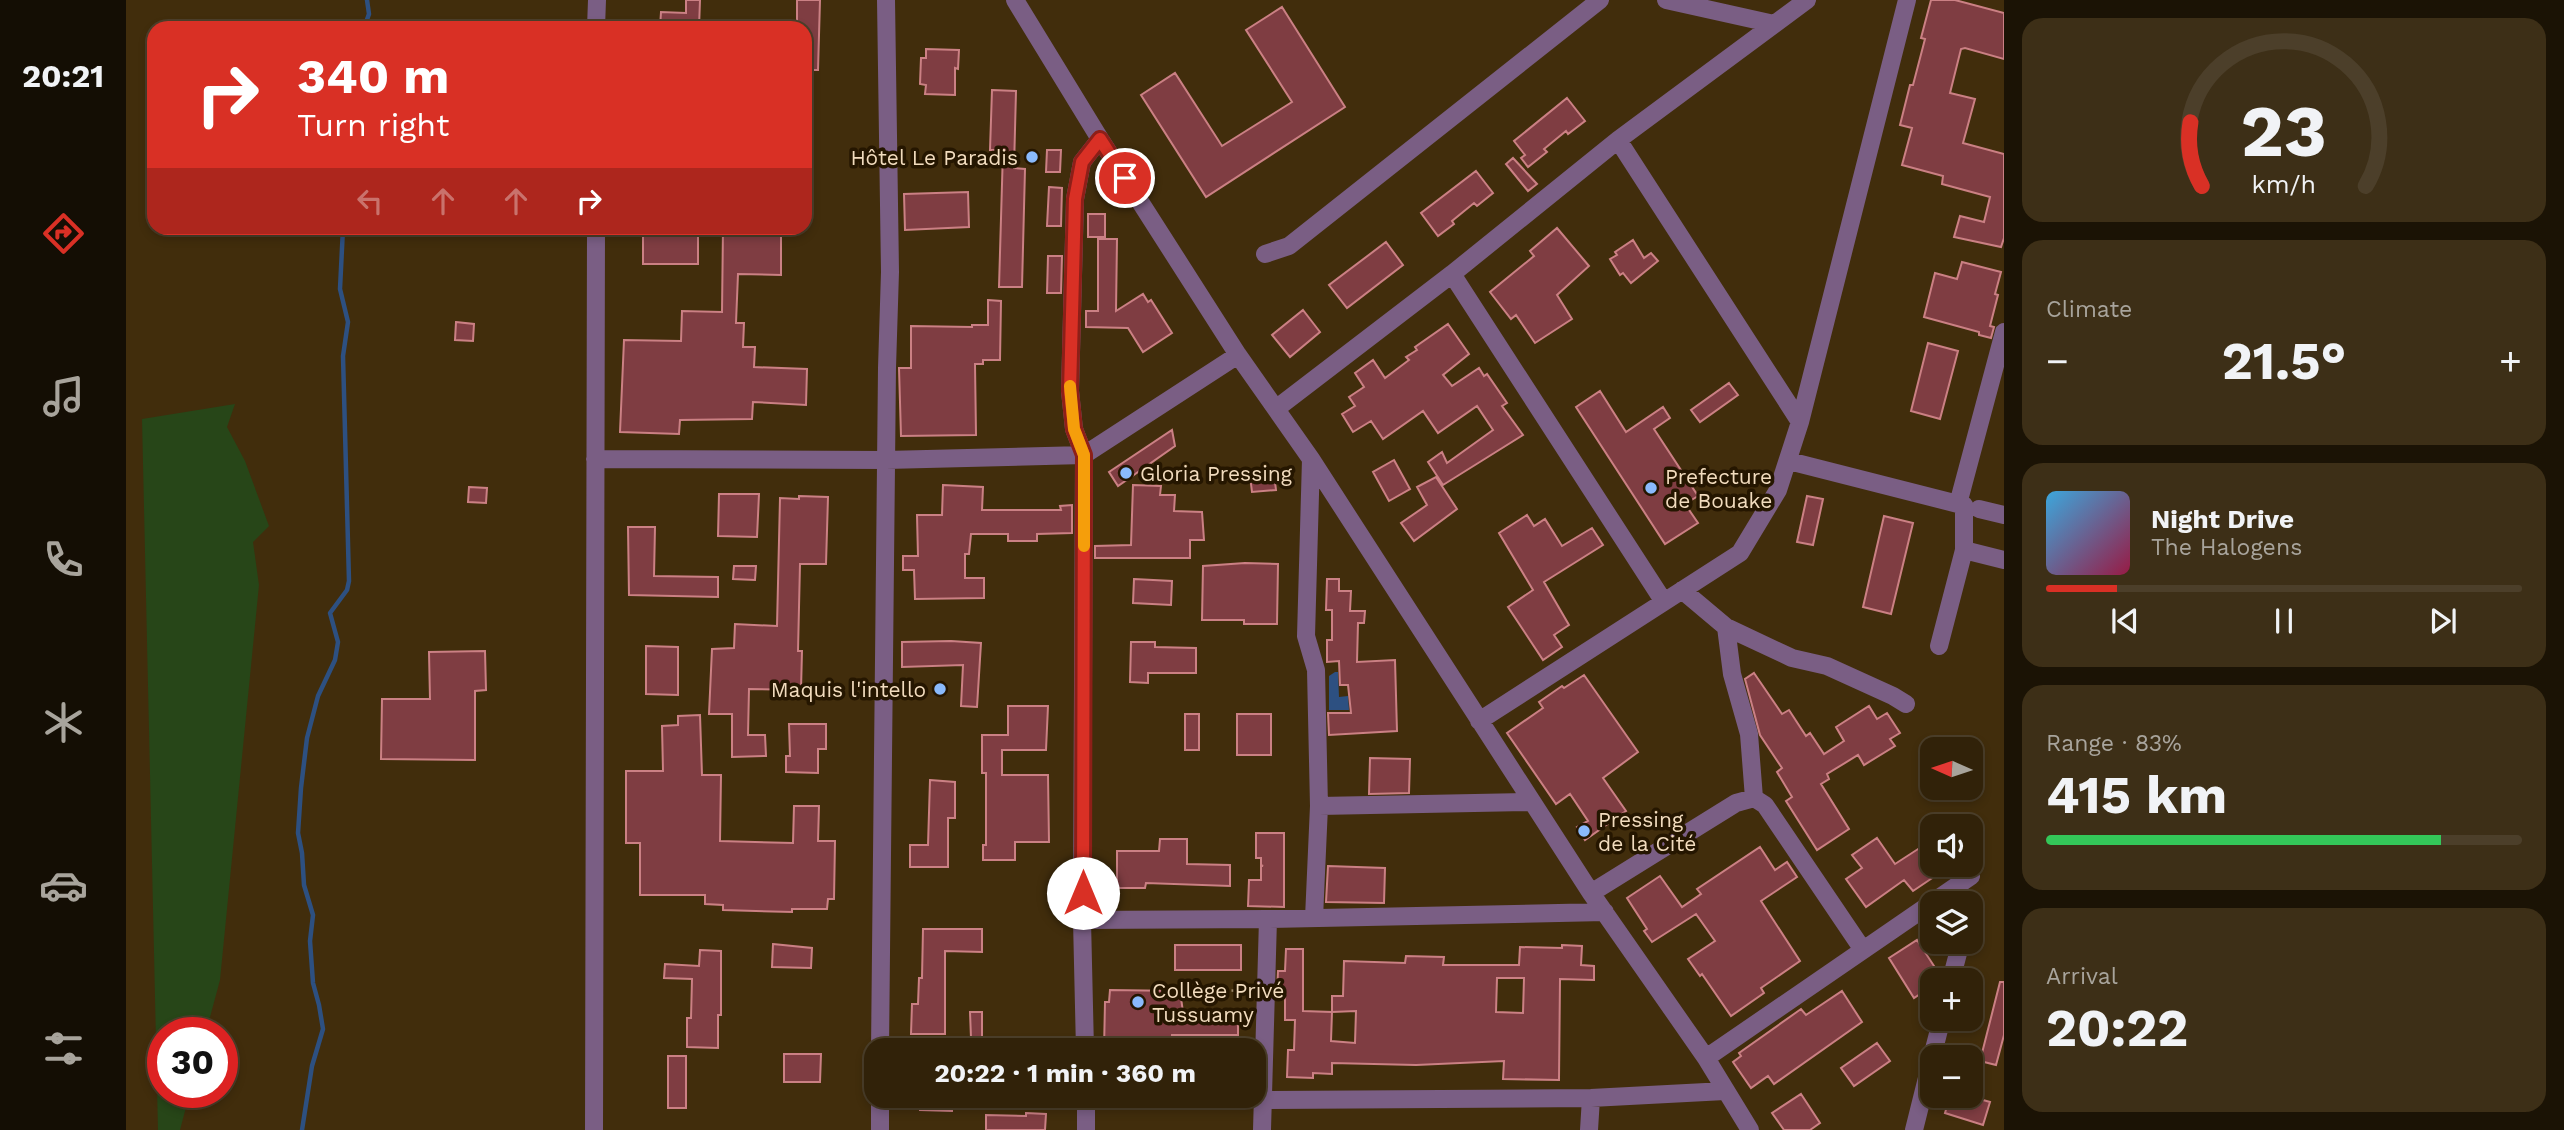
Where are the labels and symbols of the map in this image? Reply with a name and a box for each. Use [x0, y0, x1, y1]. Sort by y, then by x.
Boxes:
place label: Hôtel Le Paradis [850, 145, 1018, 170]
pin [1095, 148, 1155, 208]
marker: Hôtel Le Paradis [1024, 149, 1040, 165]
place label: Gloria Pressing [1140, 461, 1293, 486]
place label: Prefecture de Bouake [1665, 464, 1772, 513]
marker: Gloria Pressing [1118, 465, 1134, 481]
marker: Prefecture de Bouake [1643, 480, 1659, 496]
place label: Maquis l'intello [771, 677, 926, 702]
marker: Maquis l'intello [932, 681, 948, 697]
north arrow [1920, 737, 1983, 800]
place label: Pressing de la Cité [1598, 807, 1696, 856]
marker: Pressing de la Cité [1576, 823, 1592, 839]
position arrow [1046, 856, 1120, 930]
place label: Collège Privé Tussuamy [1152, 978, 1284, 1027]
marker: Collège Privé Tussuamy [1130, 994, 1146, 1010]
speed limit sign: 30 [147, 1017, 238, 1108]

